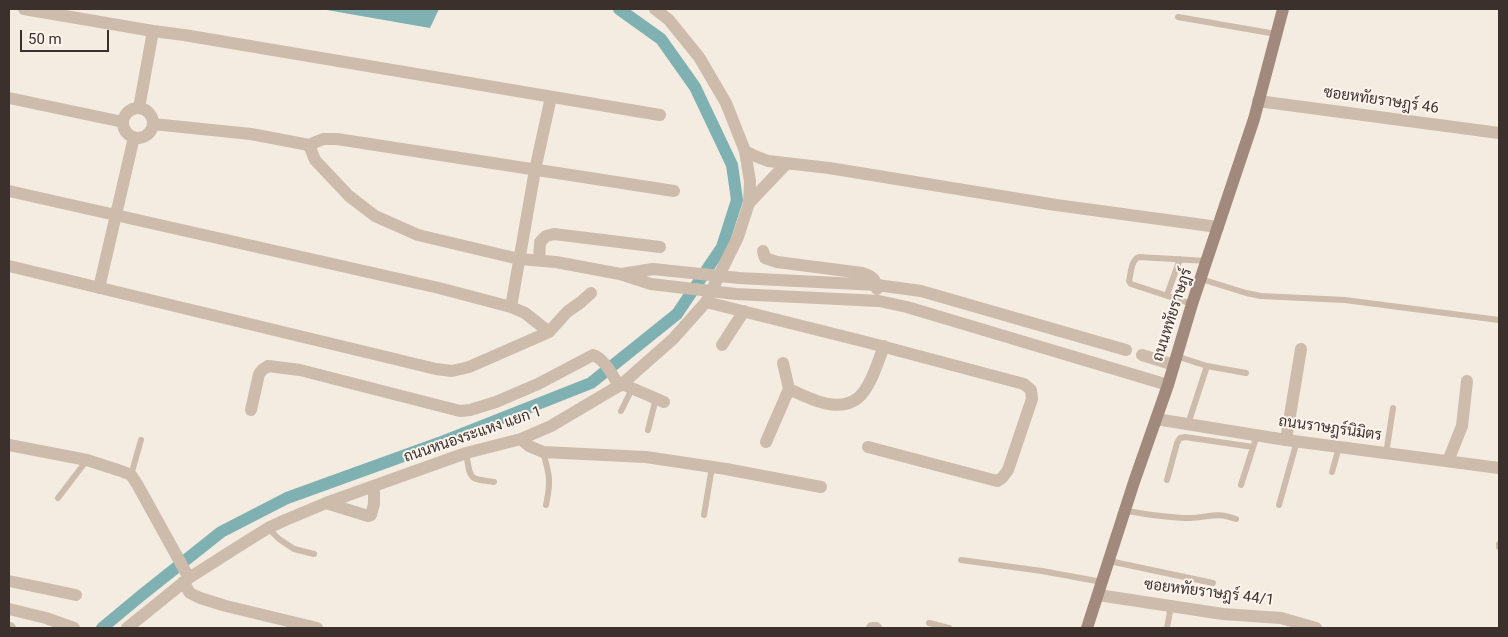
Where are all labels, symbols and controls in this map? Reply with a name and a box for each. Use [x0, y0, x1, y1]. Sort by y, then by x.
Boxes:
scale bar [22, 20, 111, 52]
text: 50 m [28, 30, 62, 48]
street label: ซอยหทัยราษฎร์ 46 [1322, 84, 1440, 118]
street label: ถนนหทัยราษฎร์ [1149, 266, 1197, 364]
street label: ถนนหนองระแหง แยก 1 [402, 403, 544, 467]
street label: ถนนราษฎร์นิมิตร [1277, 413, 1383, 445]
street label: ซอยหทัยราษฎร์ 44/1 [1143, 576, 1275, 610]

